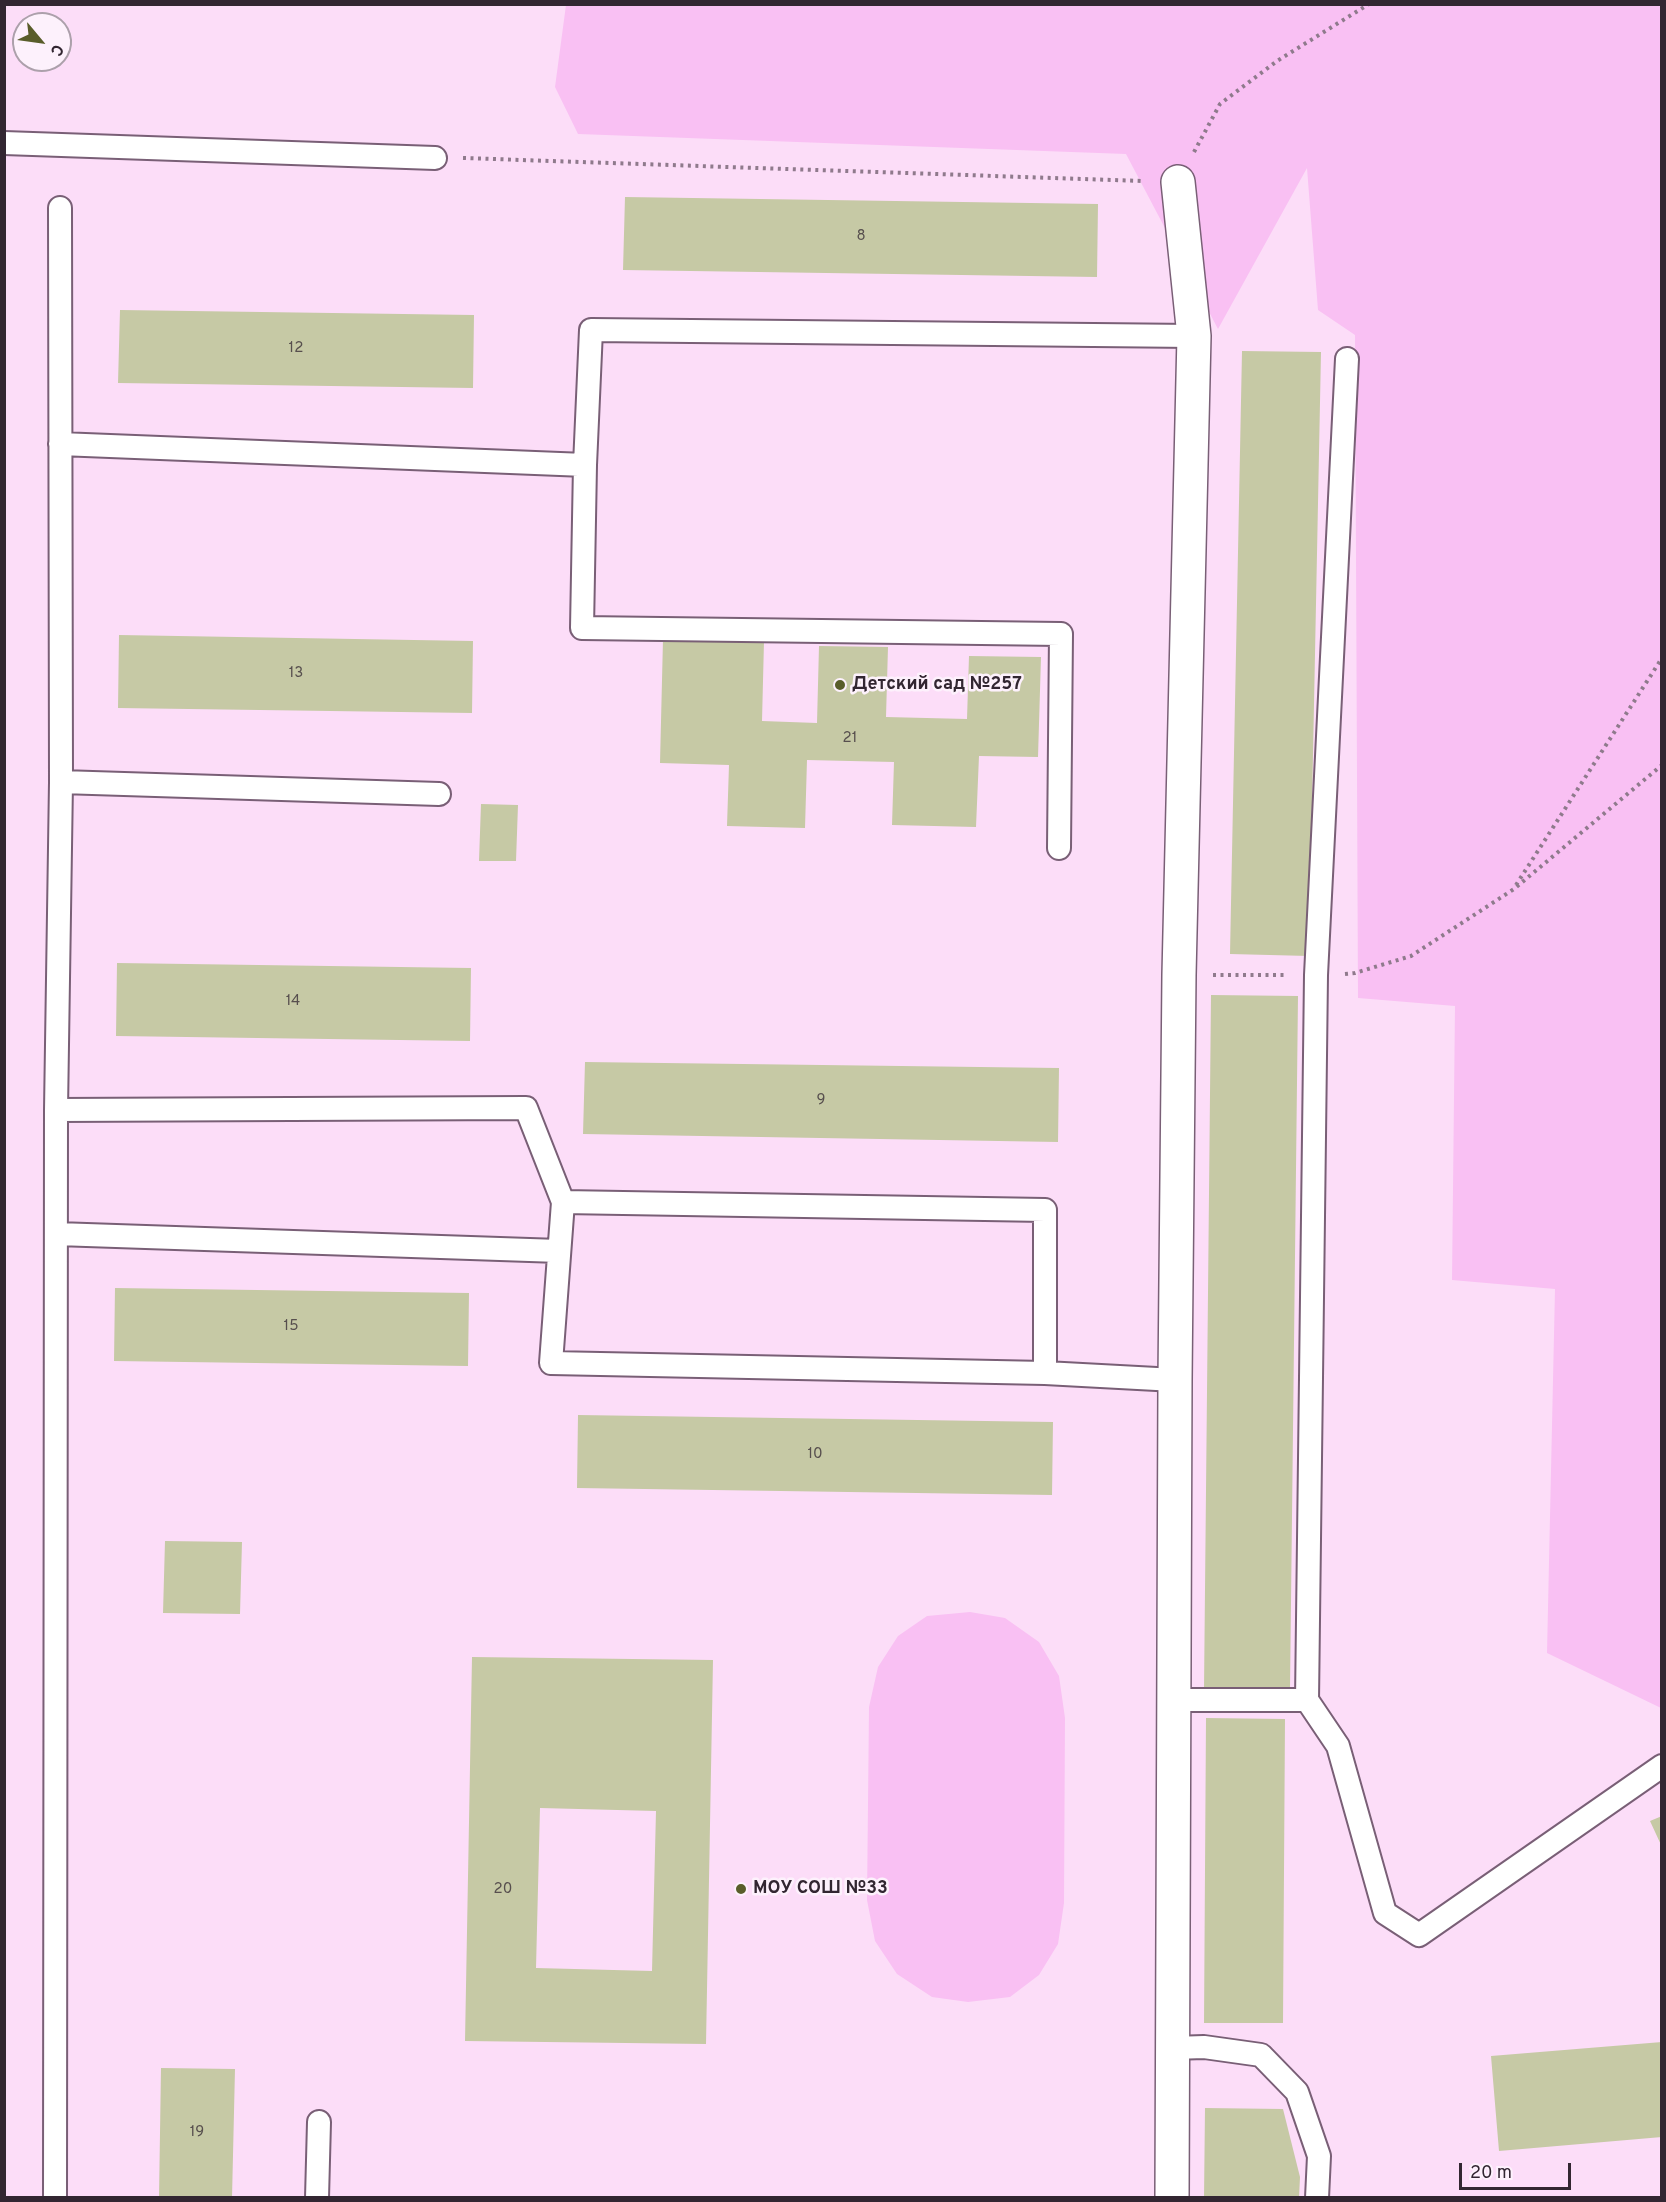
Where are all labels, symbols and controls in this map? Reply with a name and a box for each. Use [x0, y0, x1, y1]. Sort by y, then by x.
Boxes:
north arrow [12, 12, 72, 72]
text: С [45, 40, 67, 59]
house number: 8 [856, 228, 866, 246]
house number: 12 [289, 340, 303, 358]
house number: 13 [289, 665, 303, 683]
place label: Детский сад №257 [852, 674, 1022, 696]
marker: Детский сад №257 [833, 678, 847, 692]
house number: 21 [843, 730, 857, 748]
house number: 14 [286, 993, 300, 1011]
house number: 9 [817, 1092, 825, 1110]
house number: 15 [284, 1318, 298, 1336]
house number: 10 [807, 1446, 823, 1464]
place label: МОУ СОШ №33 [753, 1878, 888, 1900]
house number: 20 [494, 1881, 512, 1899]
marker: МОУ СОШ №33 [734, 1882, 748, 1896]
house number: 19 [190, 2124, 204, 2142]
scale bar [1462, 2151, 1574, 2189]
text: 20 m [1470, 2162, 1512, 2185]

